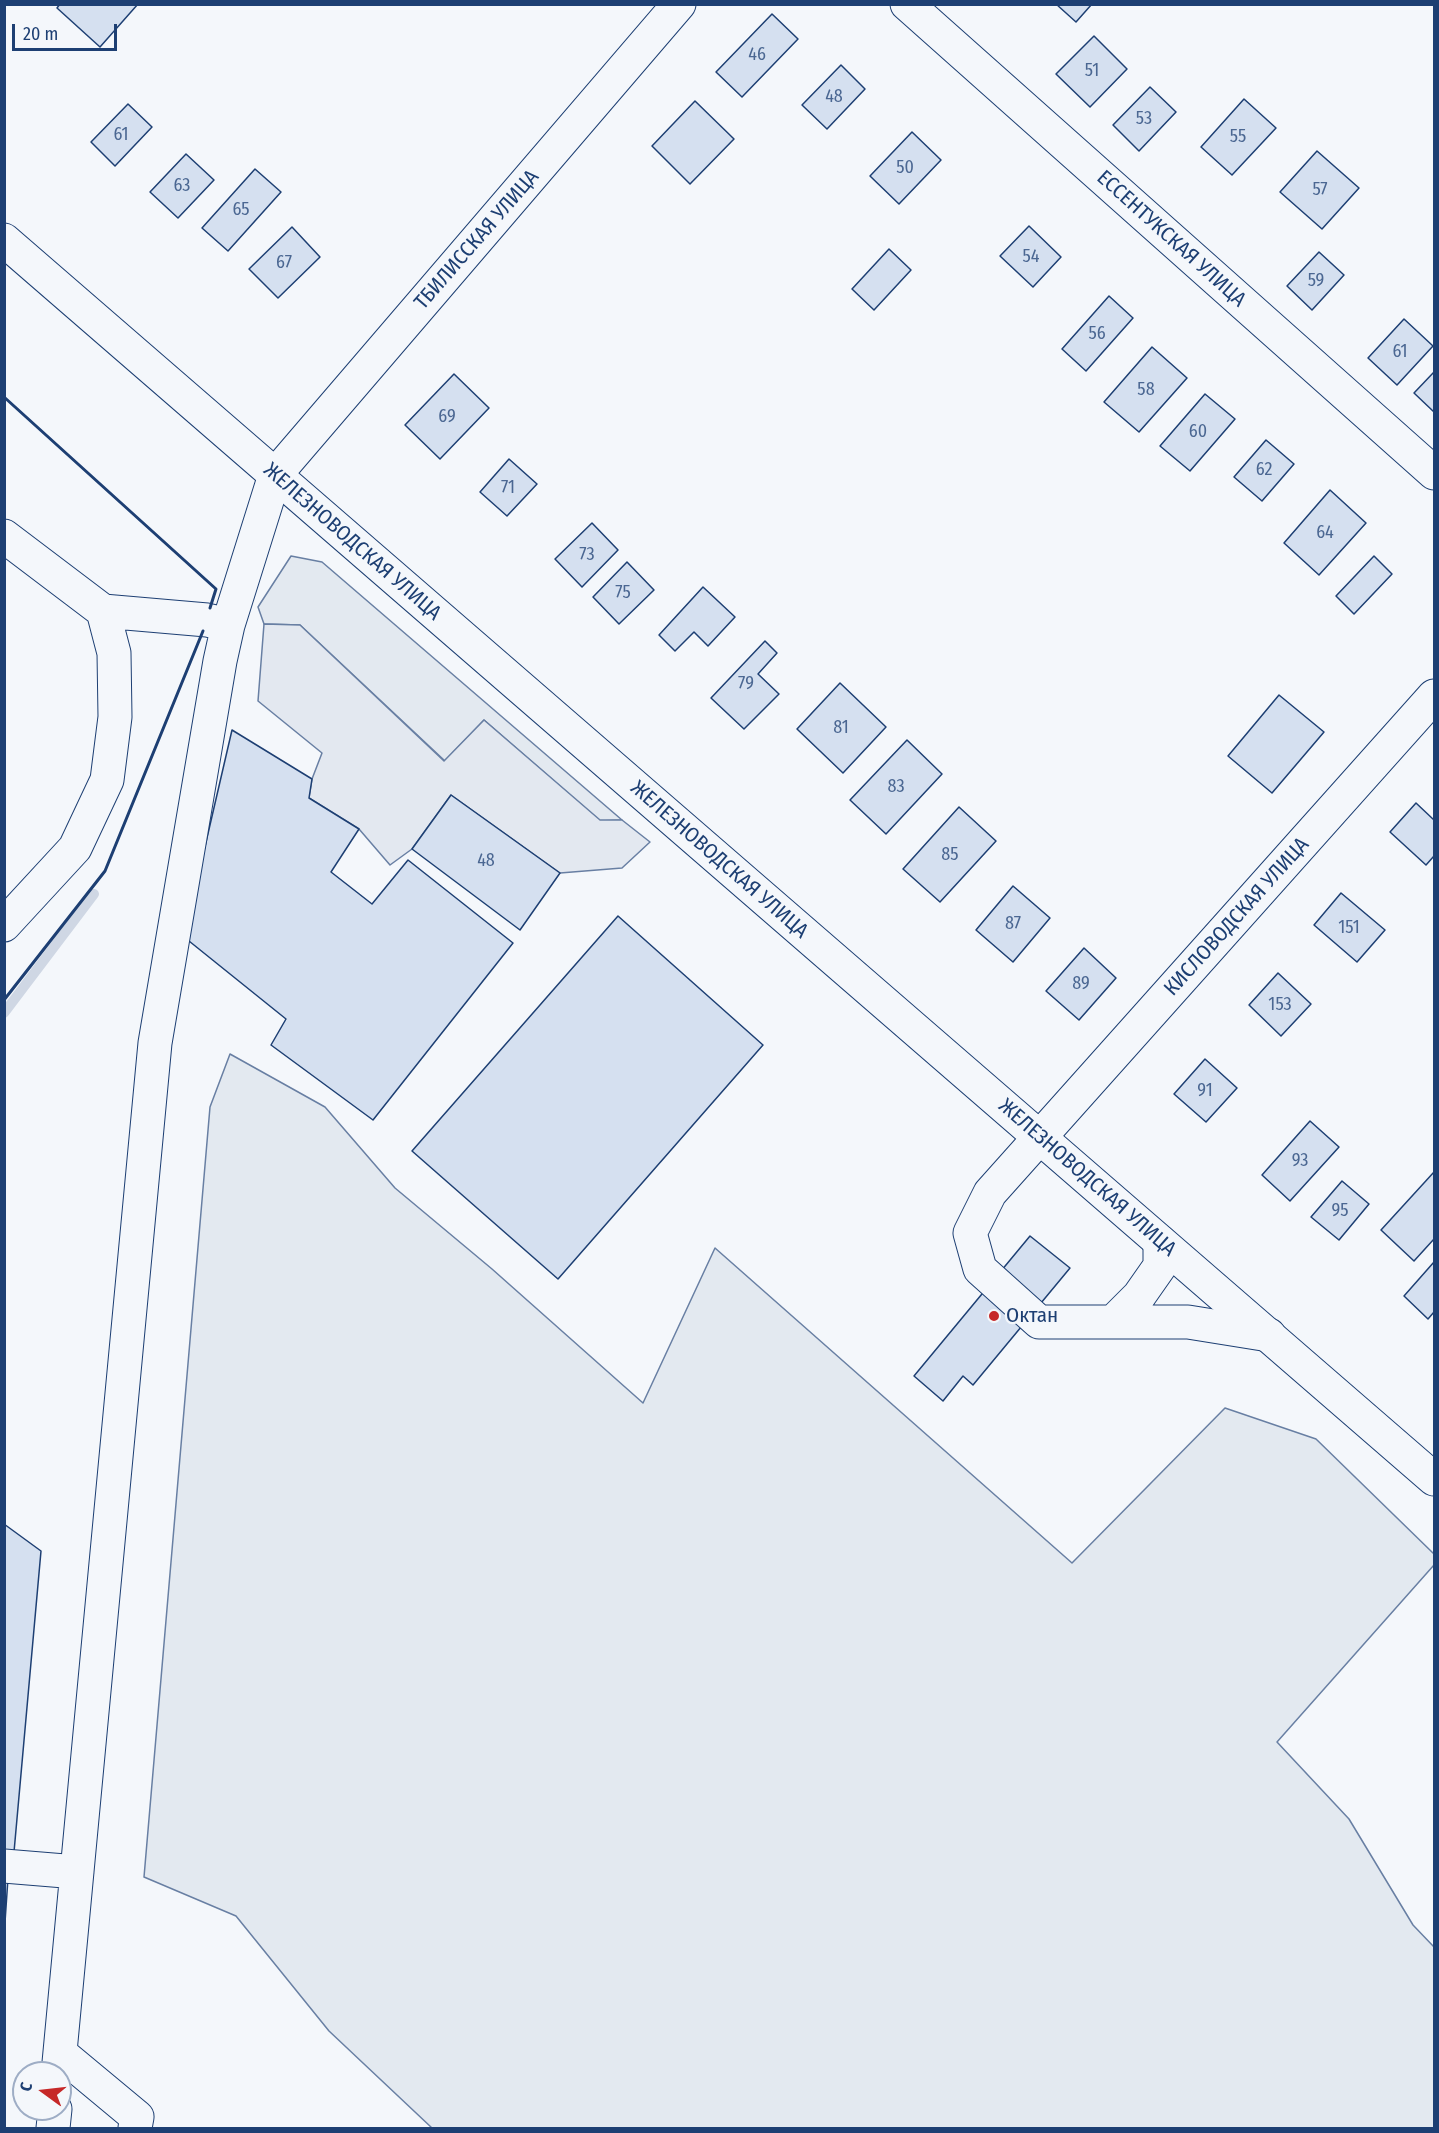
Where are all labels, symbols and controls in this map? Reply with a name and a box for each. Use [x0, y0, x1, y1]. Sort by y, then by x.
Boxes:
scale bar [15, 12, 120, 50]
text: 20 m [23, 23, 58, 45]
house number: 46 [748, 44, 766, 66]
house number: 51 [1085, 60, 1099, 82]
house number: 48 [825, 86, 843, 108]
house number: 53 [1136, 108, 1152, 130]
house number: 61 [113, 124, 129, 146]
house number: 55 [1230, 126, 1246, 148]
house number: 50 [896, 157, 914, 179]
street label: ТБИЛИССКАЯ УЛИЦА [410, 165, 544, 315]
street label: ЕССЕНТУКСКАЯ УЛИЦА [1091, 165, 1251, 313]
house number: 63 [174, 175, 190, 197]
house number: 57 [1312, 179, 1328, 201]
house number: 65 [232, 199, 250, 221]
house number: 54 [1023, 246, 1039, 268]
house number: 67 [276, 252, 292, 274]
house number: 59 [1308, 270, 1324, 292]
house number: 56 [1088, 323, 1106, 345]
house number: 61 [1392, 341, 1408, 363]
house number: 58 [1137, 379, 1155, 401]
house number: 69 [438, 406, 456, 428]
house number: 60 [1189, 421, 1207, 443]
street label: ЖЕЛЕЗНОВОДСКАЯ УЛИЦА [258, 458, 446, 626]
house number: 62 [1256, 459, 1272, 481]
house number: 71 [501, 477, 515, 499]
house number: 64 [1316, 522, 1334, 544]
house number: 73 [579, 544, 595, 566]
house number: 75 [615, 582, 631, 604]
house number: 79 [738, 673, 754, 695]
house number: 81 [833, 717, 849, 739]
street label: ЖЕЛЕЗНОВОДСКАЯ УЛИЦА [625, 776, 813, 944]
house number: 83 [887, 776, 905, 798]
street label: КИСЛОВОДСКАЯ УЛИЦА [1159, 833, 1315, 1001]
house number: 85 [941, 844, 959, 866]
house number: 48 [477, 850, 495, 872]
house number: 87 [1005, 913, 1021, 935]
house number: 151 [1338, 917, 1360, 939]
house number: 89 [1072, 973, 1090, 995]
house number: 153 [1268, 994, 1292, 1016]
house number: 91 [1197, 1080, 1213, 1102]
street label: ЖЕЛЕЗНОВОДСКАЯ УЛИЦА [993, 1094, 1181, 1262]
house number: 93 [1292, 1150, 1308, 1172]
house number: 95 [1331, 1200, 1349, 1222]
place label: Октан [1006, 1303, 1058, 1329]
marker: Октан [987, 1309, 1001, 1323]
north arrow [12, 2061, 72, 2121]
text: С [16, 2080, 36, 2093]

